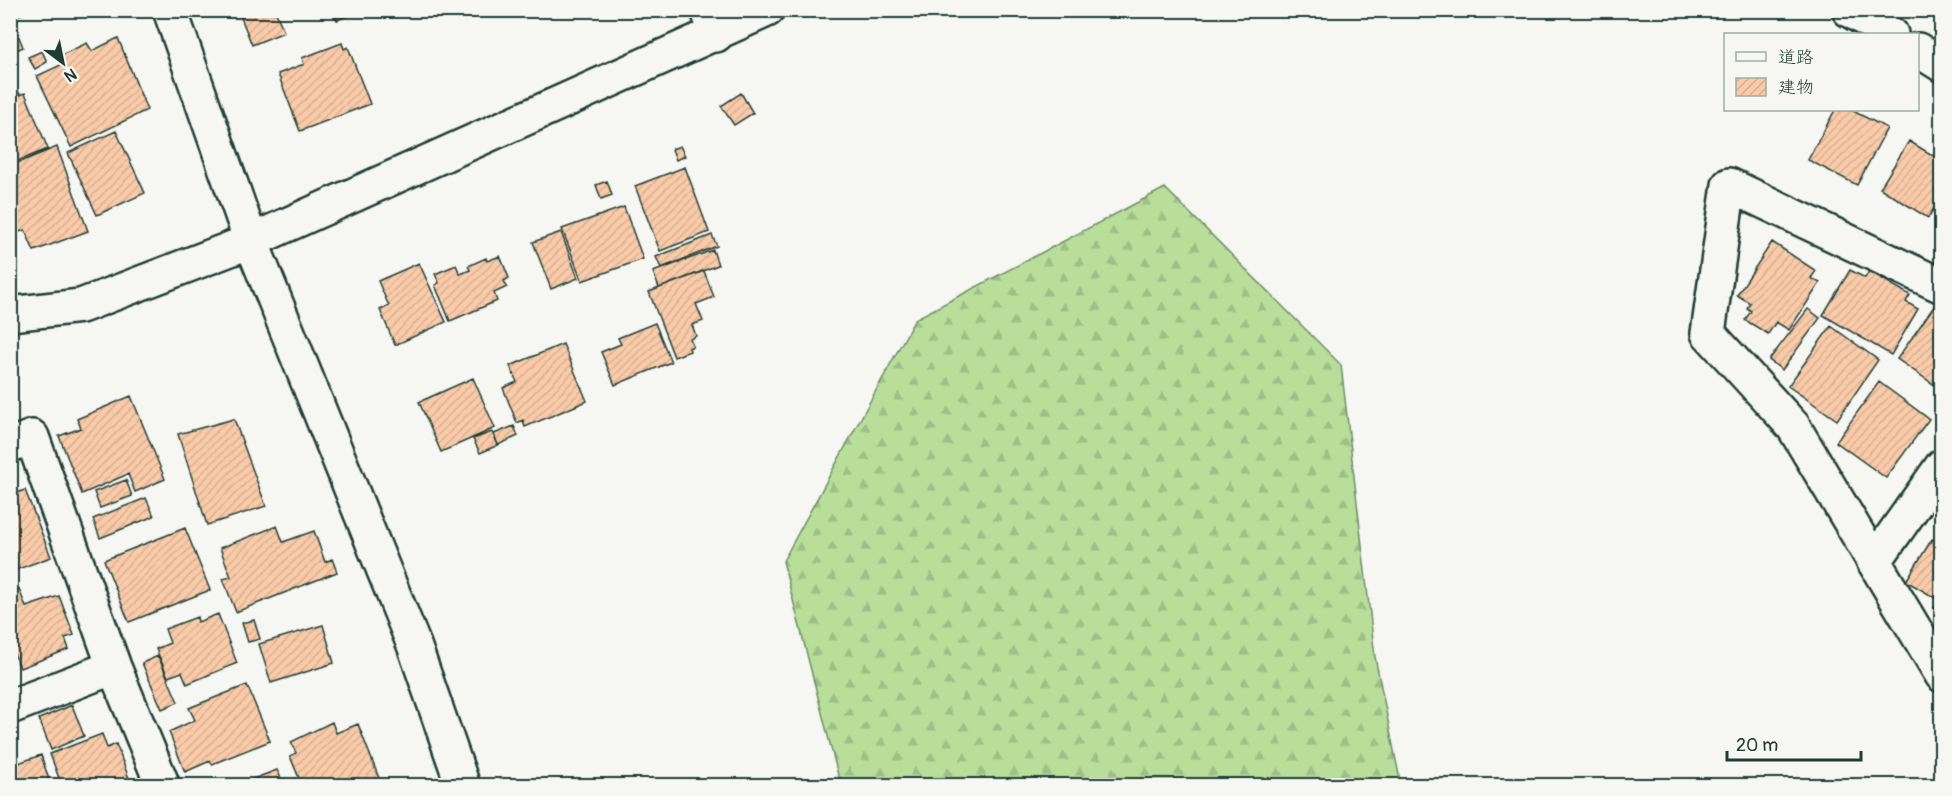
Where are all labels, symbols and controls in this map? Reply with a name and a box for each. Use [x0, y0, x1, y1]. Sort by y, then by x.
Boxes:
north arrow [33, 33, 93, 93]
legend [1724, 33, 1919, 111]
text: 道路 [1778, 46, 1814, 69]
text: N [60, 64, 80, 86]
text: 建物 [1778, 76, 1814, 99]
scale bar [1727, 724, 1860, 762]
text: 20 m [1736, 734, 1778, 757]

